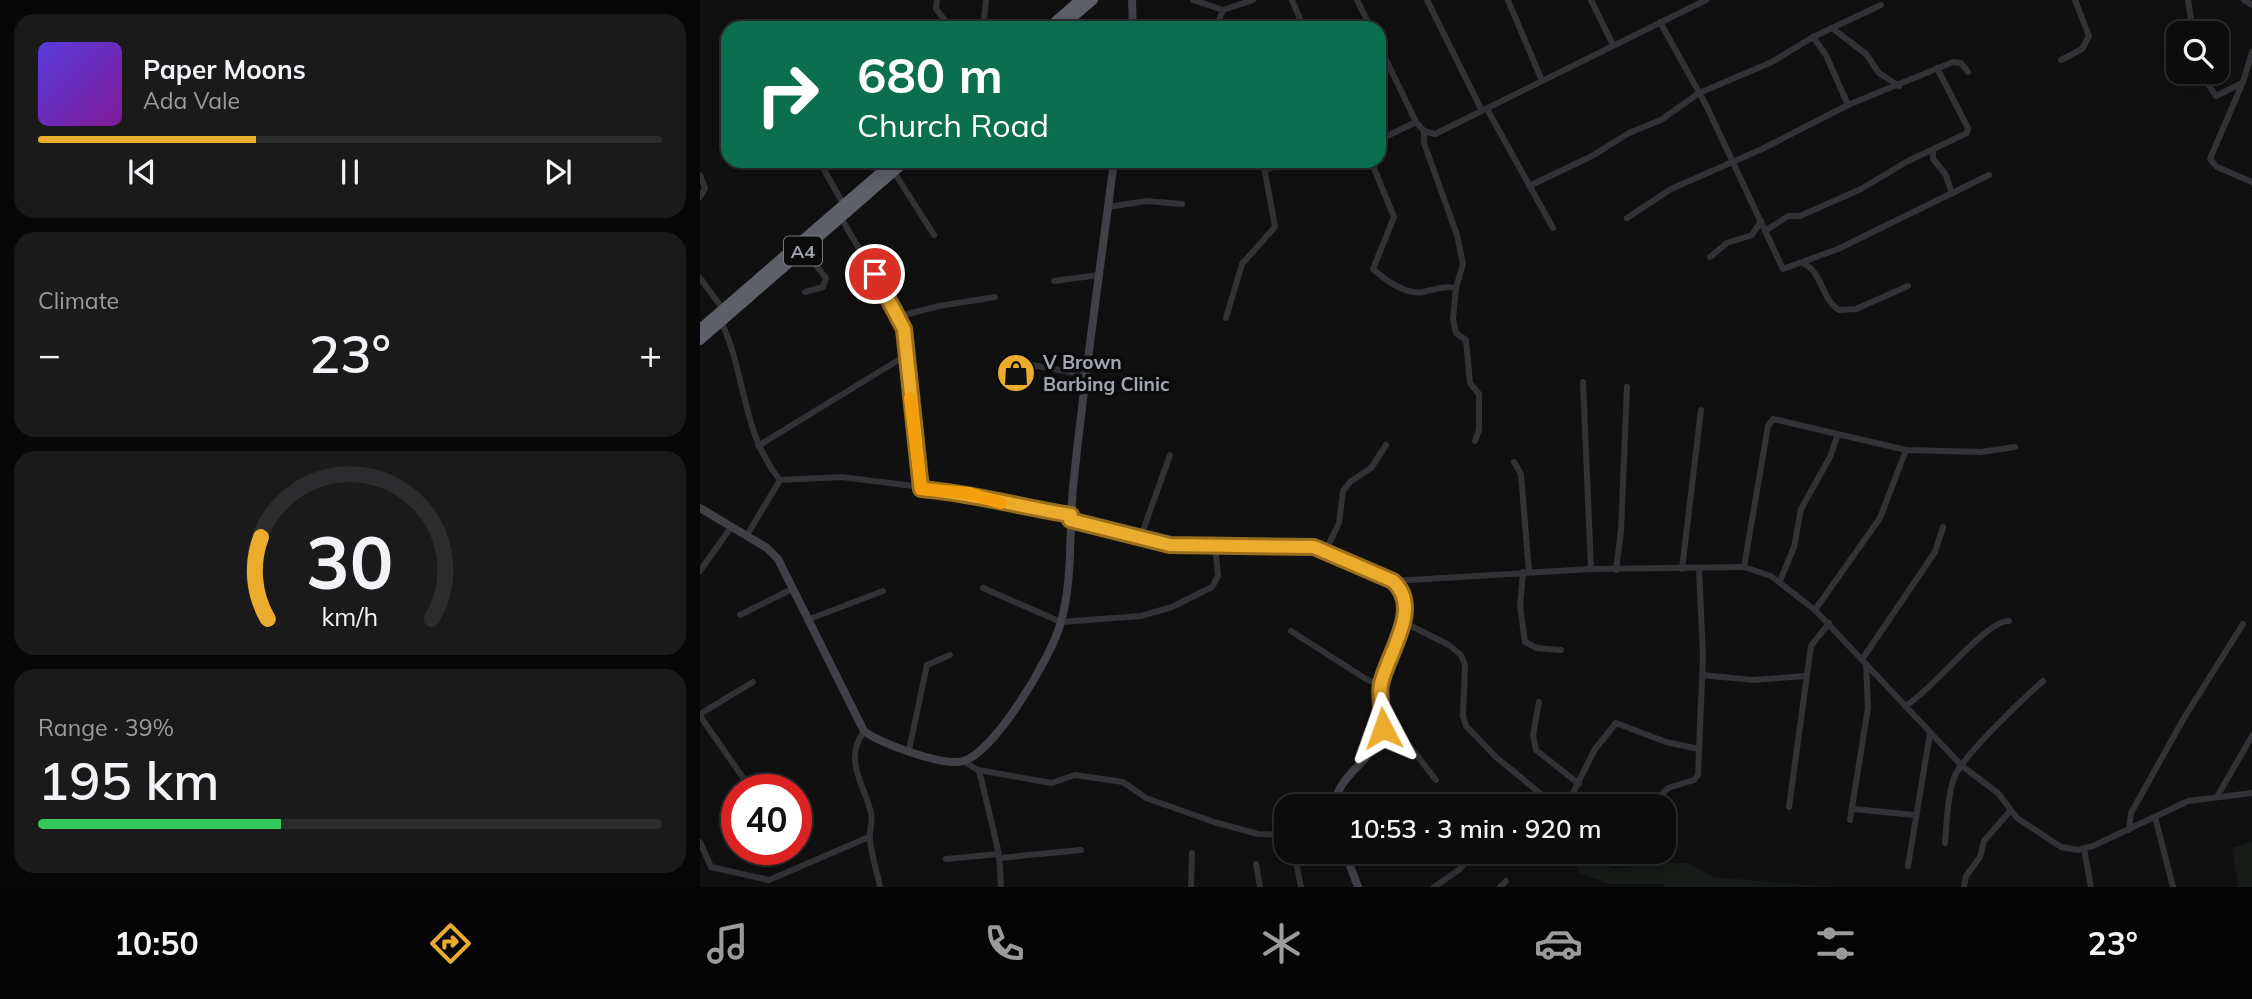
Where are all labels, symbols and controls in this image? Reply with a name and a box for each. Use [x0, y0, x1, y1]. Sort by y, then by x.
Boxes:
map controls [2166, 21, 2229, 84]
button: search [2166, 21, 2229, 84]
text: 680 m [857, 44, 1003, 105]
icon: right [742, 49, 833, 140]
text: Paper Moons [143, 53, 306, 86]
text: Ada Vale [143, 86, 240, 115]
text: Church Road [857, 105, 1049, 145]
icon: previous [123, 153, 161, 191]
icon: pause [331, 153, 369, 191]
icon: next [539, 153, 577, 191]
road number: A4 [784, 236, 822, 265]
pin [845, 244, 905, 304]
icon: arrive [856, 255, 894, 293]
text: Climate [38, 286, 119, 315]
text: 23° [309, 321, 391, 386]
text: − [38, 330, 61, 378]
text: + [639, 330, 662, 378]
place label: V Brown Barbing Clinic [1042, 350, 1170, 396]
shop icon: V Brown Barbing Clinic [995, 352, 1037, 394]
text: 30 [306, 516, 394, 607]
text: km/h [322, 600, 378, 631]
position arrow [1346, 691, 1420, 765]
text: Range · 39% [38, 713, 174, 742]
text: 195 km [38, 748, 219, 813]
speed limit sign: 40 [721, 774, 812, 865]
text: 10:53 · 3 min · 920 m [1348, 812, 1602, 845]
icon: directions [426, 919, 475, 968]
icon: music [703, 919, 752, 968]
icon: phone [980, 919, 1029, 968]
icon: climate [1257, 919, 1306, 968]
icon: car [1534, 919, 1583, 968]
icon: filters [1811, 919, 1860, 968]
text: 10:50 [114, 923, 199, 963]
text: 23° [2087, 923, 2138, 963]

